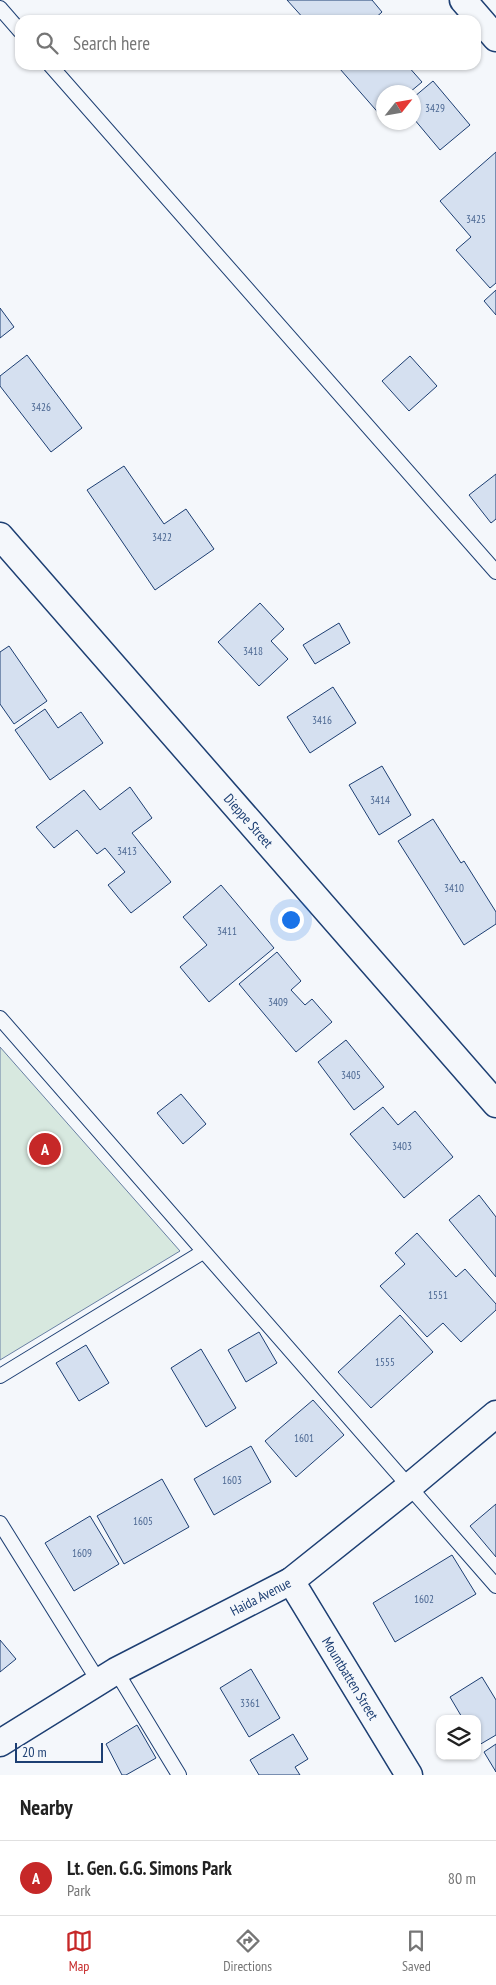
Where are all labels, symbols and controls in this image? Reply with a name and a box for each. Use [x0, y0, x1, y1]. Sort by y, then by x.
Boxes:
search box [15, 15, 481, 70]
icon: search [33, 29, 61, 57]
text: Search here [73, 31, 150, 55]
north arrow [376, 85, 421, 130]
house number: 3429 [425, 101, 445, 115]
house number: 3425 [466, 212, 486, 226]
house number: 3426 [31, 400, 51, 414]
house number: 3422 [152, 530, 172, 544]
house number: 3418 [243, 644, 263, 658]
house number: 3416 [312, 713, 332, 727]
street label: Dieppe Street [220, 790, 277, 852]
house number: 3414 [370, 793, 390, 807]
house number: 3413 [117, 844, 137, 858]
house number: 3410 [444, 881, 464, 895]
your location [278, 907, 304, 933]
house number: 3411 [217, 924, 237, 938]
house number: 3409 [268, 995, 288, 1009]
house number: 3405 [341, 1068, 361, 1082]
pin: A [29, 1130, 61, 1168]
house number: 3403 [392, 1139, 412, 1153]
house number: 1551 [428, 1288, 448, 1302]
house number: 1555 [375, 1355, 395, 1369]
house number: 1601 [294, 1431, 314, 1445]
house number: 1603 [222, 1473, 242, 1487]
house number: 1605 [133, 1514, 153, 1528]
house number: 1609 [72, 1546, 92, 1560]
street label: Haida Avenue [227, 1574, 294, 1620]
house number: 1602 [414, 1592, 434, 1606]
street label: Mountbatten Street [318, 1633, 383, 1723]
house number: 3361 [240, 1696, 260, 1710]
map controls [436, 1715, 481, 1760]
button: layers [436, 1715, 481, 1760]
scale bar [15, 1740, 102, 1763]
text: 20 m [22, 1743, 47, 1761]
text: Nearby [20, 1794, 73, 1821]
text: Lt. Gen. G.G. Simons Park [67, 1856, 232, 1880]
text: A [32, 1868, 40, 1888]
text: 80 m [448, 1868, 476, 1888]
text: Park [67, 1880, 91, 1900]
tab: Map [65, 1927, 93, 1975]
tab: Directions [223, 1927, 272, 1975]
tab: Saved [402, 1927, 431, 1975]

